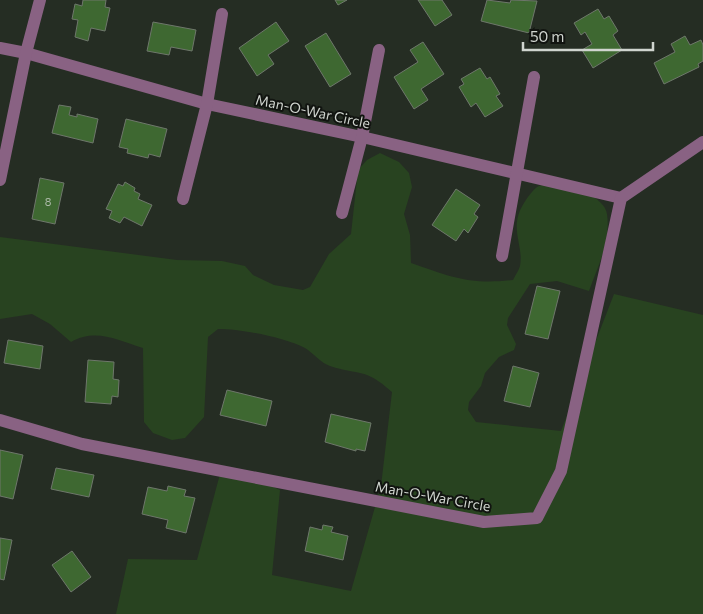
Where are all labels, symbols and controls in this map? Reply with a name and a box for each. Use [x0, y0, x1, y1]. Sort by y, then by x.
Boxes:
scale bar [523, 20, 653, 52]
text: 50 m [530, 27, 564, 45]
street label: Man-O-War Circle [254, 91, 372, 131]
house number: 8 [45, 195, 52, 208]
street label: Man-O-War Circle [374, 477, 492, 515]

